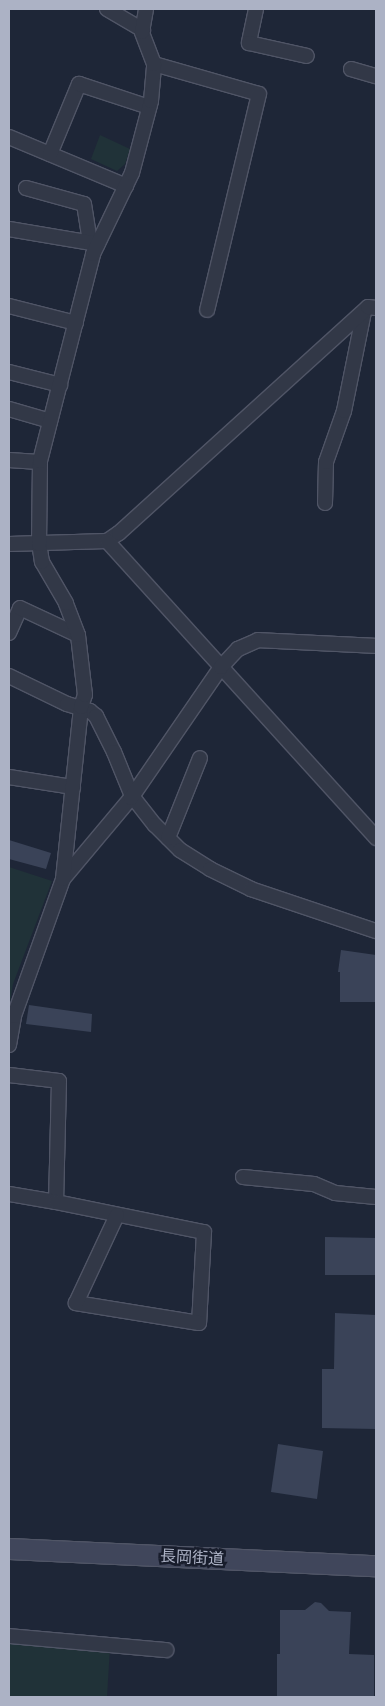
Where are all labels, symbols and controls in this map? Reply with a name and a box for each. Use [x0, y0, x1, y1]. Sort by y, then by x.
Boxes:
street label: 長岡街道 [160, 1546, 224, 1568]

